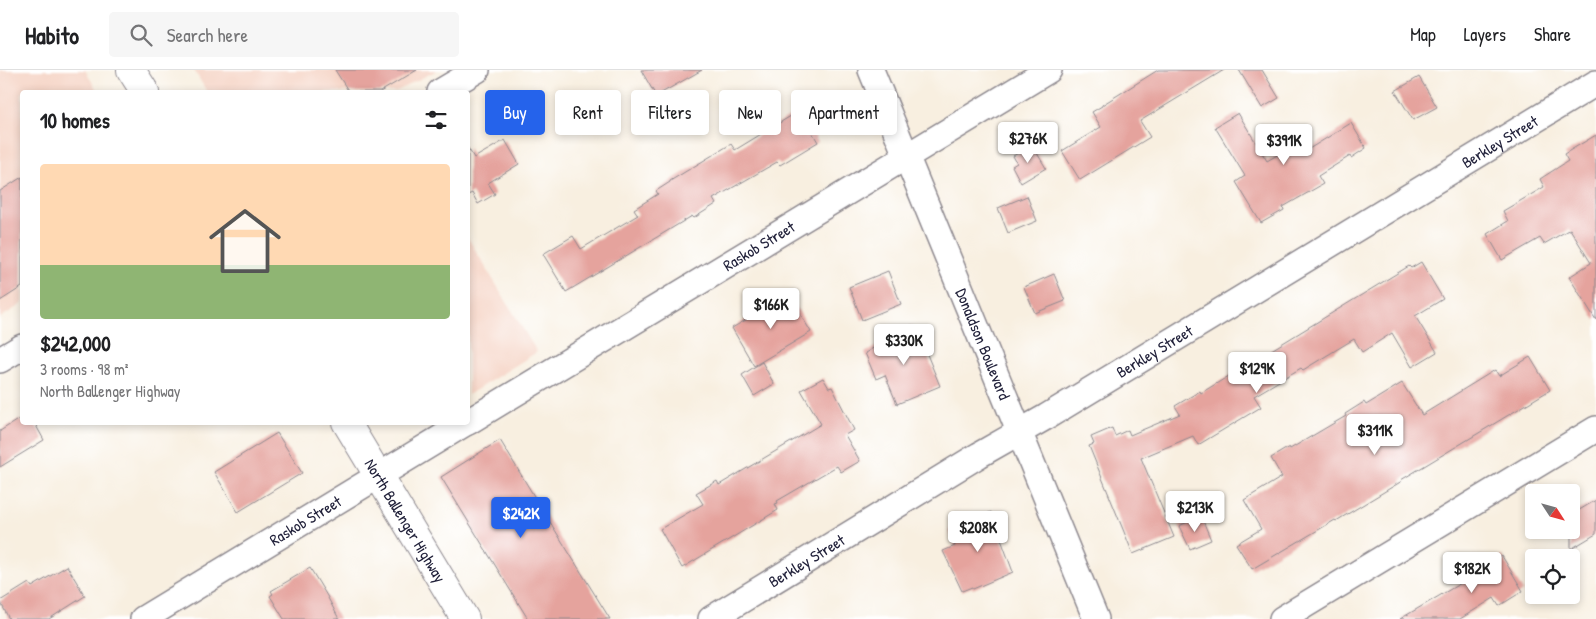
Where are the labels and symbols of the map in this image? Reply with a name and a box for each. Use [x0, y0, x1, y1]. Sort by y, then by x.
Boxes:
street label: Berkley Street [1457, 110, 1542, 173]
pin: $276K [993, 122, 1063, 164]
pin: $391K [1249, 124, 1319, 166]
street label: Raskob Street [719, 215, 799, 276]
street label: Donaldson Boulevard [951, 285, 1016, 403]
pin: $166K [736, 288, 806, 330]
street label: Berkley Street [1112, 319, 1197, 383]
pin: $330K [869, 324, 939, 366]
pin: $129K [1222, 352, 1292, 394]
pin: $311K [1340, 414, 1410, 456]
street label: North Ballenger Highway [360, 454, 451, 587]
north arrow [1525, 484, 1580, 539]
street label: Raskob Street [265, 490, 346, 551]
pin: $213K [1160, 490, 1230, 533]
pin: $242K [486, 496, 556, 539]
pin: $208K [943, 510, 1013, 553]
street label: Berkley Street [764, 529, 849, 592]
pin: $182K [1437, 552, 1507, 594]

